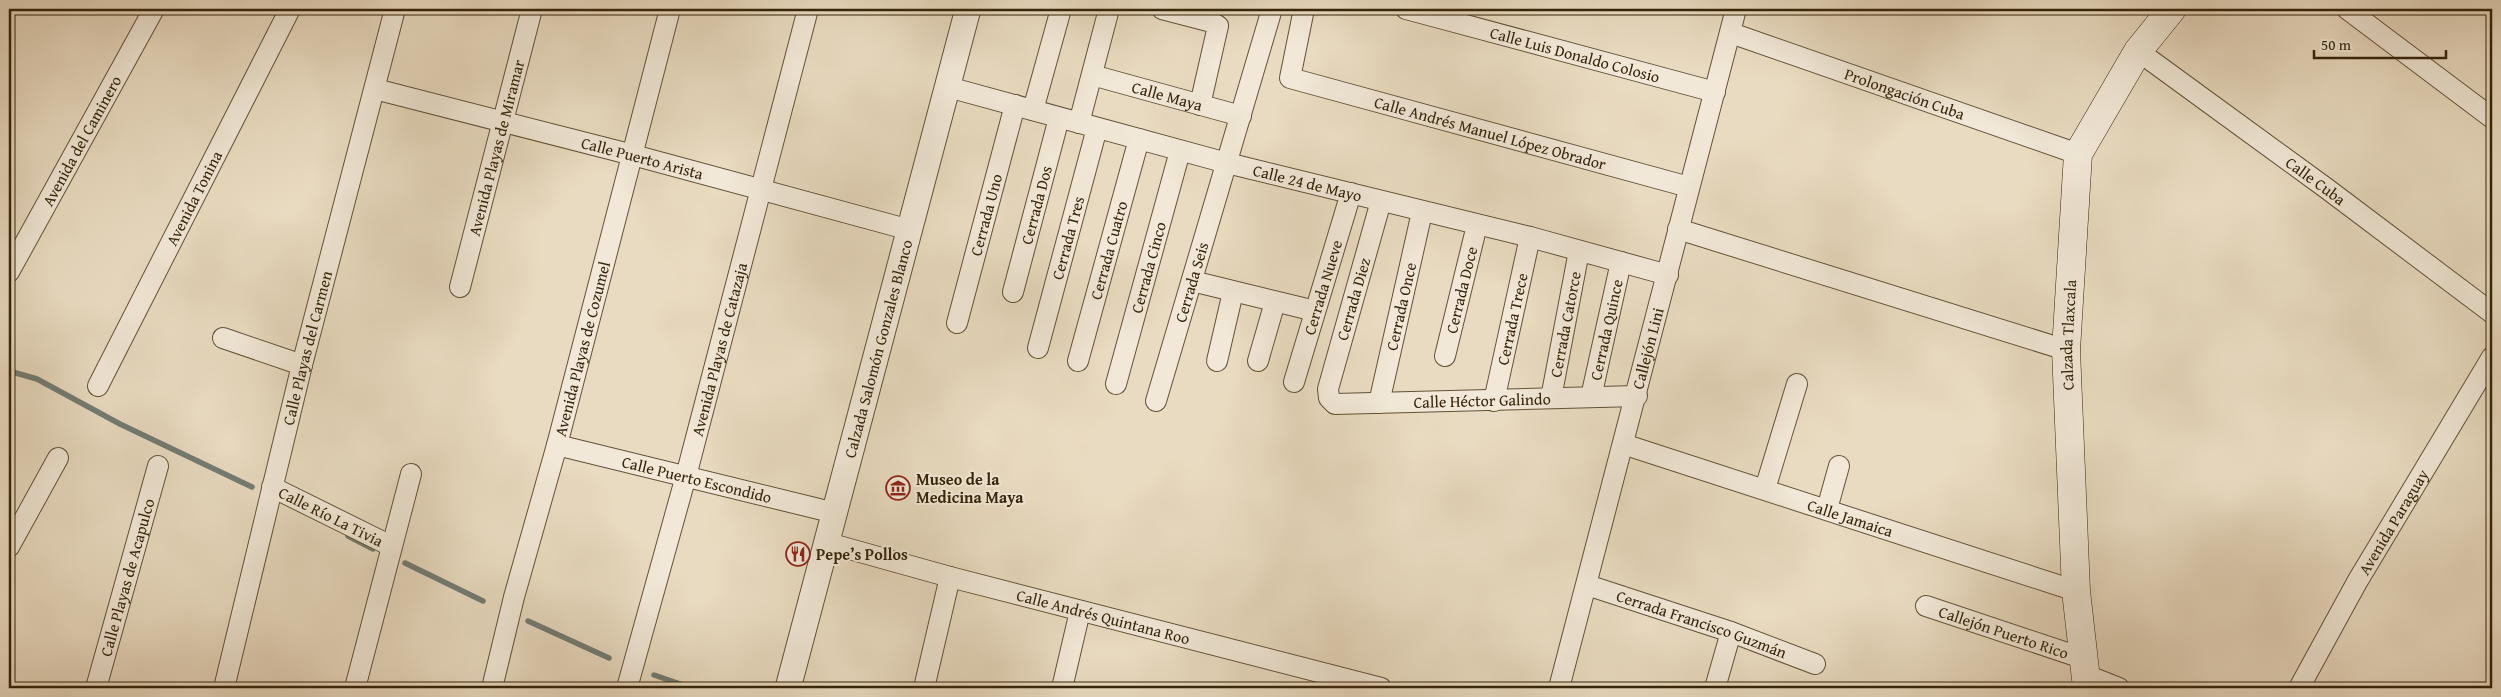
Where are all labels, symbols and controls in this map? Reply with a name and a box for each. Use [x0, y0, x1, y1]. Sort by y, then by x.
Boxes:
street label: Calle Luis Donaldo Colosio [1487, 20, 1663, 89]
scale bar [2314, 28, 2446, 60]
text: 50 m [2321, 34, 2352, 55]
street label: Avenida Playas de Miramar [462, 56, 531, 238]
street label: Prolongación Cuba [1841, 62, 1969, 126]
street label: Avenida del Caminero [36, 71, 127, 210]
street label: Calle Maya [1129, 75, 1206, 117]
street label: Calle Andrés Manuel López Obrador [1372, 90, 1609, 176]
street label: Calle Puerto Arista [579, 130, 706, 186]
street label: Avenida Tonina [160, 146, 228, 250]
street label: Calle Cuba [2281, 150, 2351, 211]
street label: Calle 24 de Mayo [1251, 158, 1364, 208]
street label: Cerrada Dos [1014, 163, 1058, 247]
street label: Cerrada Uno [963, 171, 1008, 259]
street label: Cerrada Tres [1045, 193, 1090, 282]
street label: Cerrada Cuatro [1083, 198, 1133, 302]
street label: Cerrada Cinco [1124, 219, 1172, 316]
street label: Calzada Salomón Gonzales Blanco [837, 237, 918, 461]
street label: Cerrada Nueve [1297, 237, 1348, 338]
street label: Cerrada Seis [1168, 239, 1214, 325]
street label: Cerrada Doce [1439, 244, 1483, 336]
street label: Cerrada Diez [1330, 255, 1376, 343]
street label: Avenida Playas de Cozumel [548, 258, 616, 439]
street label: Avenida Playas de Catazaja [685, 259, 753, 439]
street label: Cerrada Once [1379, 260, 1422, 353]
street label: Calle Playas del Carmen [276, 268, 338, 428]
street label: Cerrada Catorce [1543, 269, 1587, 379]
street label: Cerrada Trece [1490, 271, 1534, 367]
street label: Cerrada Quince [1583, 277, 1629, 382]
street label: Calzada Tlaxcala [2054, 278, 2082, 391]
street label: Callejón Lini [1625, 304, 1670, 392]
street label: Calle Héctor Galindo [1413, 386, 1551, 414]
street label: Calle Puerto Escondido [619, 449, 774, 509]
street label: Avenida Paraguay [2352, 464, 2434, 579]
place label: Museo de la Medicina Maya [916, 467, 1024, 509]
museum icon: Museo de la Medicina Maya [885, 475, 911, 501]
street label: Calle Río La Tivia [275, 480, 388, 553]
street label: Calle Jamaica [1804, 493, 1897, 543]
street label: Calle Playas de Acapulco [93, 495, 160, 659]
restaurant icon: Pepe’s Pollos [785, 541, 811, 567]
place label: Pepe’s Pollos [816, 542, 908, 566]
street label: Calle Andrés Quintana Roo [1014, 583, 1193, 650]
street label: Cerrada Francisco Guzmán [1613, 583, 1790, 664]
street label: Callejón Puerto Rico [1936, 599, 2072, 665]

